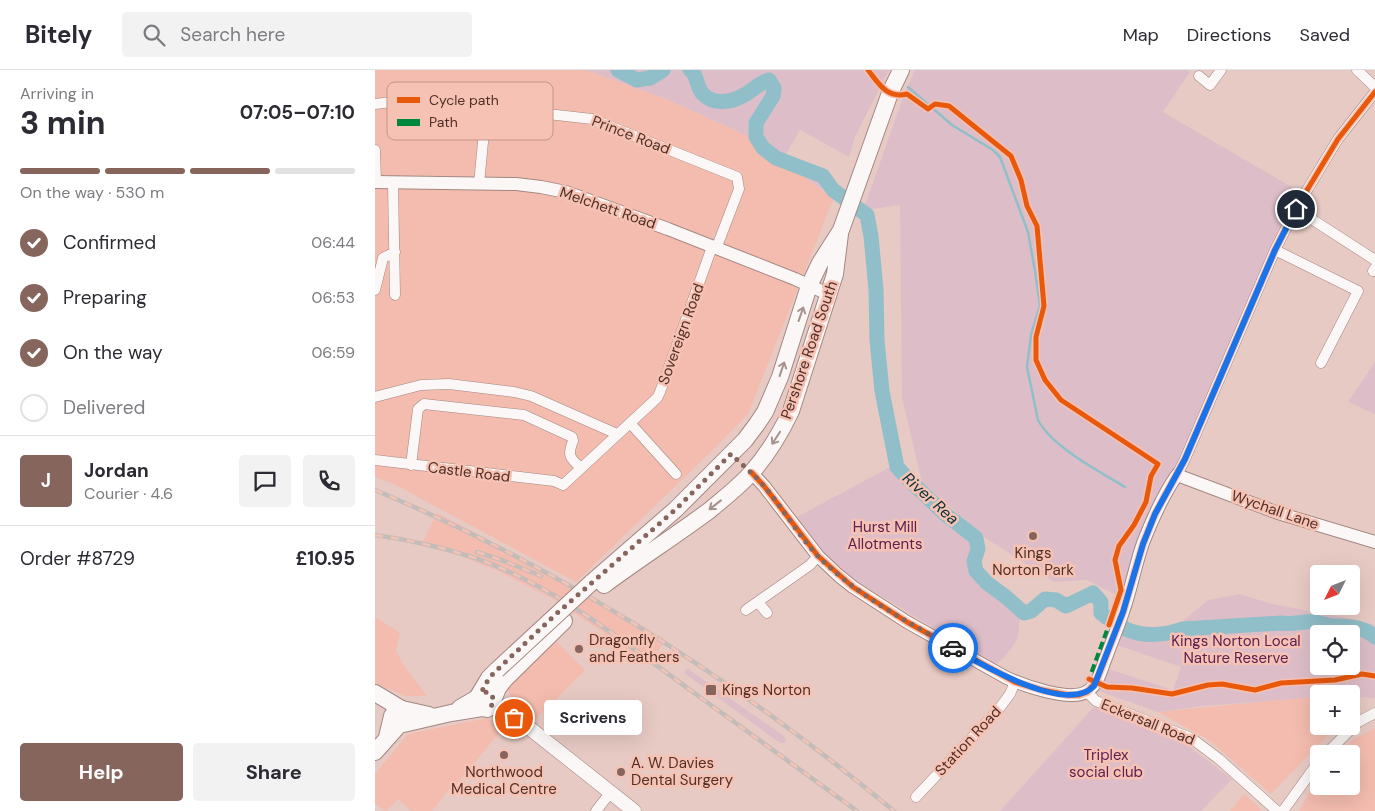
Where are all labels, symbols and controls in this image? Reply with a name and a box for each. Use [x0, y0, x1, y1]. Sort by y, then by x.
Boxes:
search box [122, 12, 472, 57]
text: Bitely [25, 19, 92, 50]
icon: search [140, 21, 168, 49]
text: Search here [180, 22, 285, 47]
text: Map [1123, 23, 1159, 47]
text: Directions [1187, 23, 1272, 47]
text: Saved [1300, 23, 1350, 47]
legend [387, 82, 553, 140]
text: Arriving in [20, 83, 94, 104]
text: Cycle path [429, 91, 499, 109]
text: 07:05–07:10 [240, 100, 355, 125]
text: 3 min [20, 102, 105, 144]
street label: Prince Road [589, 111, 673, 159]
text: Path [429, 113, 458, 131]
text: On the way · 530 m [20, 182, 164, 203]
street label: Melchett Road [557, 182, 659, 234]
pin [1275, 188, 1317, 230]
icon: home [1282, 195, 1310, 223]
icon: check [20, 229, 48, 257]
text: Confirmed [63, 230, 156, 255]
text: 06:44 [311, 232, 355, 253]
street label: Pershore Road South [776, 278, 842, 422]
street label: Sovereign Road [653, 281, 709, 387]
icon: check [20, 284, 48, 312]
text: Preparing [63, 285, 147, 310]
text: 06:53 [312, 287, 355, 308]
one-way arrow [797, 306, 806, 322]
icon: check [20, 339, 48, 367]
text: On the way [63, 340, 163, 365]
text: 06:59 [311, 342, 355, 363]
one-way arrow [778, 361, 788, 377]
text: Delivered [63, 395, 145, 420]
one-way arrow [771, 430, 781, 444]
button: chat [239, 455, 291, 507]
button: phone [303, 455, 355, 507]
street label: Castle Road [427, 457, 511, 487]
text: Jordan [84, 458, 149, 483]
text: J [41, 468, 51, 493]
water label: River Rea [898, 468, 963, 529]
text: Courier · 4.6 [84, 483, 173, 504]
street label: Wychall Lane [1229, 486, 1321, 534]
one-way arrow [709, 500, 722, 511]
park label: Hurst Mill Allotments [847, 517, 923, 554]
marker: Kings Norton Park [1027, 530, 1039, 542]
place label: Kings Norton Park [992, 543, 1074, 580]
text: Order #8729 [20, 546, 135, 571]
text: £10.95 [295, 546, 355, 571]
north arrow [1310, 565, 1360, 615]
map controls [1310, 565, 1360, 795]
courier [928, 623, 978, 673]
button: locate [1310, 625, 1360, 675]
place label: Dragonfly and Feathers [589, 630, 679, 667]
park label: Kings Norton Local Nature Reserve [1171, 631, 1301, 668]
icon: car [939, 634, 967, 662]
marker: Dragonfly and Feathers [573, 643, 585, 655]
place label: Kings Norton [722, 680, 811, 700]
marker: Kings Norton [704, 683, 718, 697]
button: + [1310, 685, 1360, 735]
street label: Eckersall Road [1098, 694, 1198, 750]
pin [493, 697, 535, 739]
callout: Scrivens [544, 700, 641, 736]
street label: Station Road [931, 702, 1005, 780]
icon: bag [500, 704, 528, 732]
text: Scrivens [560, 707, 627, 728]
button: Help [20, 743, 183, 801]
button: Share [193, 743, 355, 801]
park label: Triplex social club [1069, 745, 1143, 782]
button: − [1310, 745, 1360, 795]
marker: Northwood Medical Centre [498, 749, 510, 761]
place label: A. W. Davies Dental Surgery [631, 753, 734, 790]
place label: Northwood Medical Centre [451, 762, 557, 799]
marker: A. W. Davies Dental Surgery [615, 766, 627, 778]

